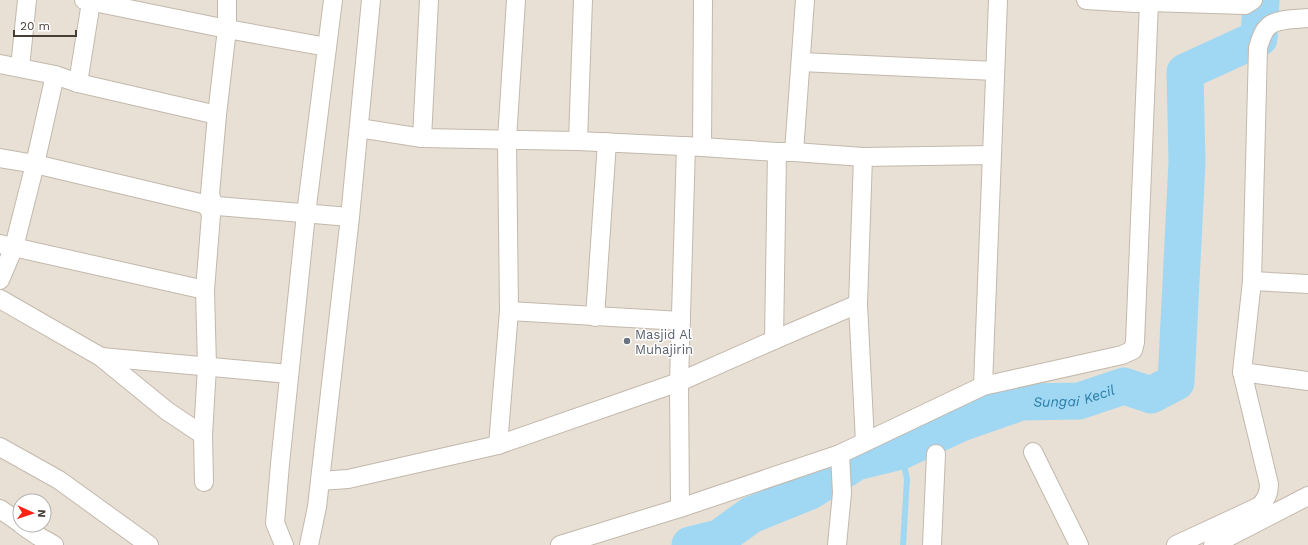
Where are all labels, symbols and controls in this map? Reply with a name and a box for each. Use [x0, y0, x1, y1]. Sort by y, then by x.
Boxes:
scale bar [14, 12, 76, 38]
text: 20 m [20, 19, 50, 33]
place label: Masjid Al Muhajirin [635, 327, 693, 357]
marker: Masjid Al Muhajirin [622, 336, 632, 346]
water label: Sungai Kecil [1033, 382, 1117, 410]
north arrow [12, 493, 52, 533]
text: N [35, 509, 48, 518]

